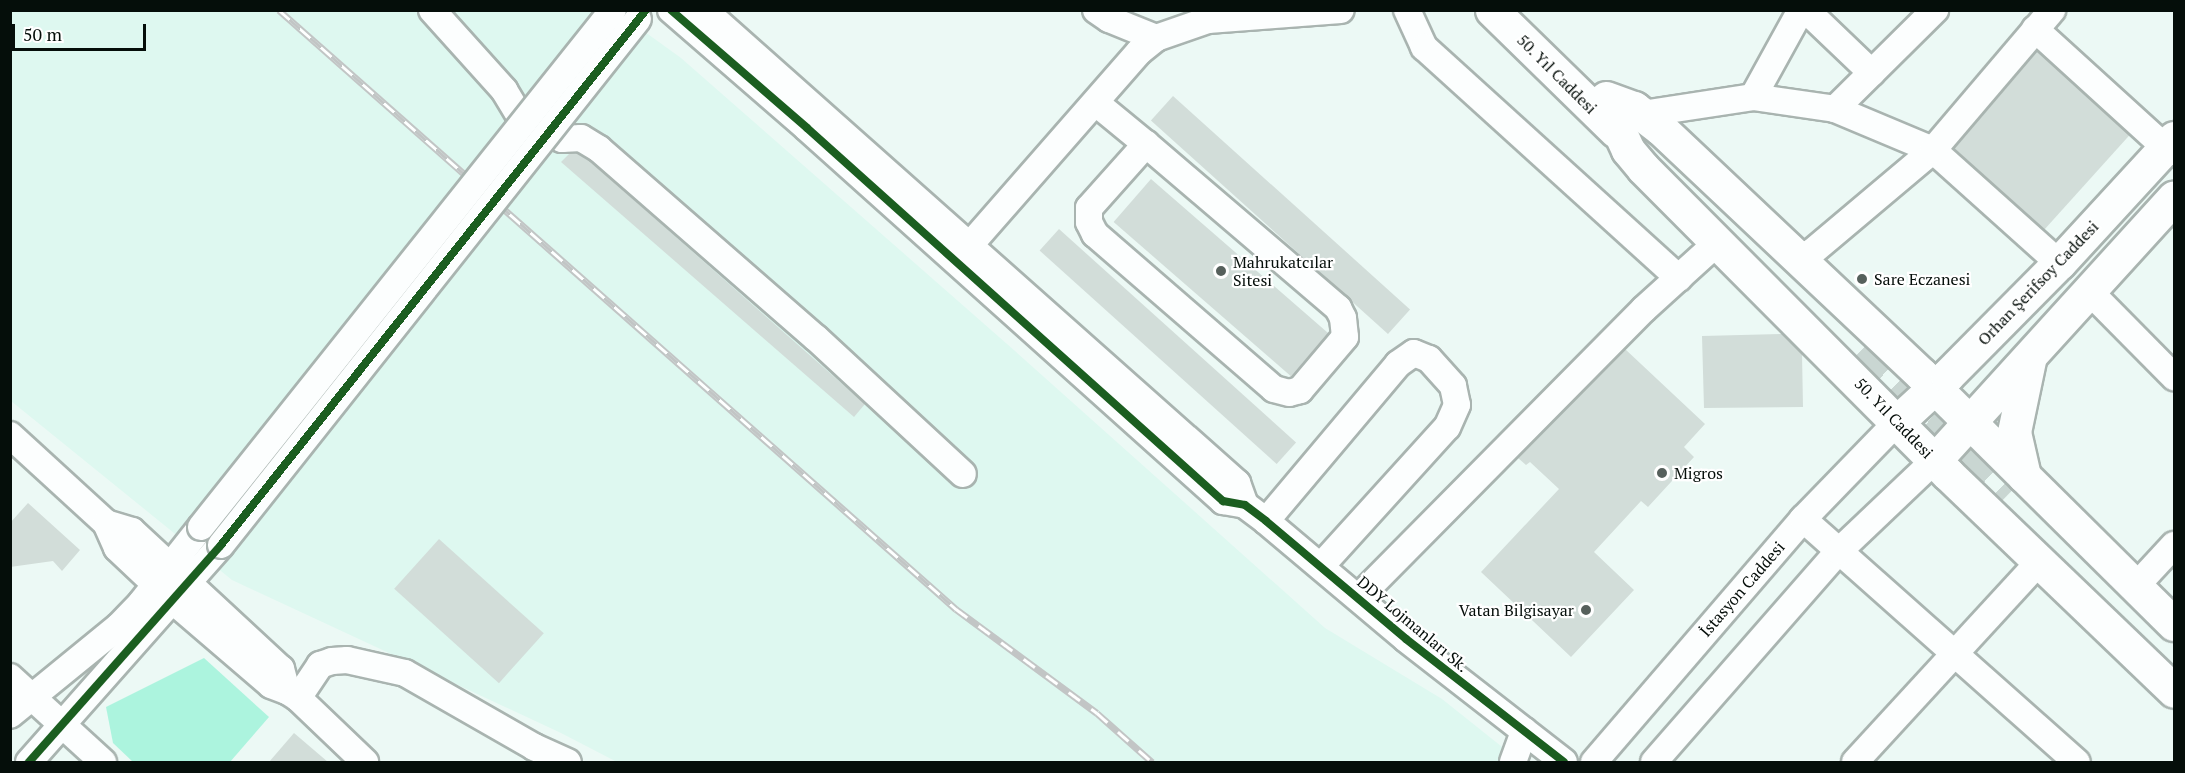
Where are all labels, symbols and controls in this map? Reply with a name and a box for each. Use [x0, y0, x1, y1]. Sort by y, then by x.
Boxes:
scale bar [15, 12, 148, 50]
text: 50 m [23, 22, 62, 46]
street label: 50. Yıl Caddesi [1513, 30, 1601, 118]
street label: Orhan Şerifsoy Caddesi [1974, 217, 2102, 349]
place label: Mahrukatcılar Sitesi [1233, 252, 1333, 290]
marker: Mahrukatcılar Sitesi [1214, 264, 1228, 278]
place label: Sare Eczanesi [1874, 269, 1970, 289]
marker: Sare Eczanesi [1855, 272, 1869, 286]
street label: 50. Yıl Caddesi [1851, 374, 1937, 462]
place label: Migros [1674, 463, 1723, 483]
marker: Migros [1655, 466, 1669, 480]
street label: İstasyon Caddesi [1696, 538, 1788, 640]
street label: DDY Lojmanları Sk. [1354, 572, 1472, 676]
place label: Vatan Bilgisayar [1459, 600, 1574, 620]
marker: Vatan Bilgisayar [1579, 603, 1593, 617]

